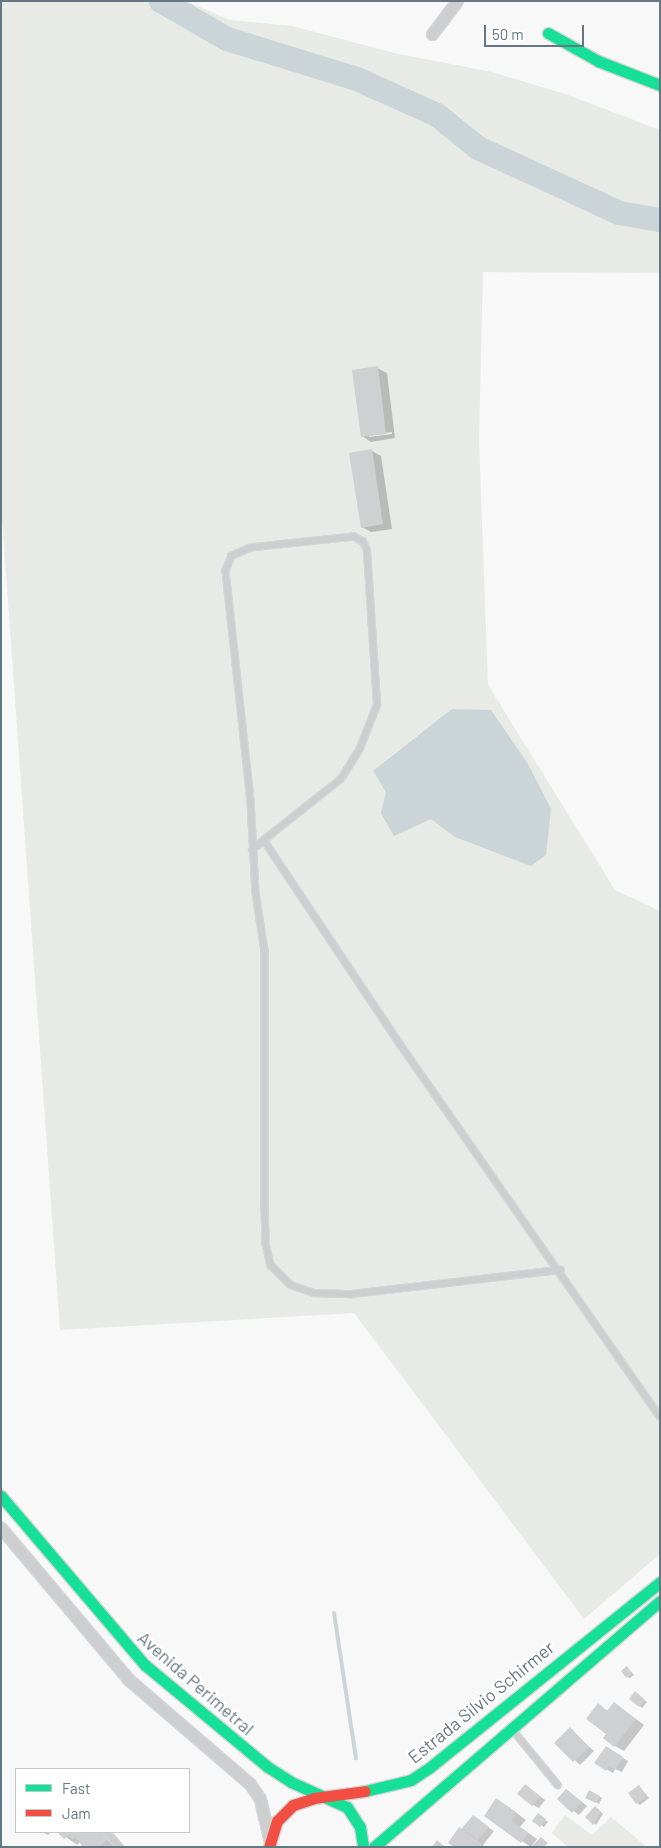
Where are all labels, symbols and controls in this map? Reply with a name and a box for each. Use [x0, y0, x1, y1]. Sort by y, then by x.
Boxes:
scale bar [486, 15, 586, 47]
text: 50 m [492, 25, 524, 43]
street label: Avenida Perimetral [133, 1627, 259, 1739]
street label: Estrada Silvio Schirmer [404, 1636, 558, 1768]
legend [15, 1768, 190, 1833]
text: Fast [62, 1779, 90, 1797]
text: Jam [62, 1804, 91, 1822]

